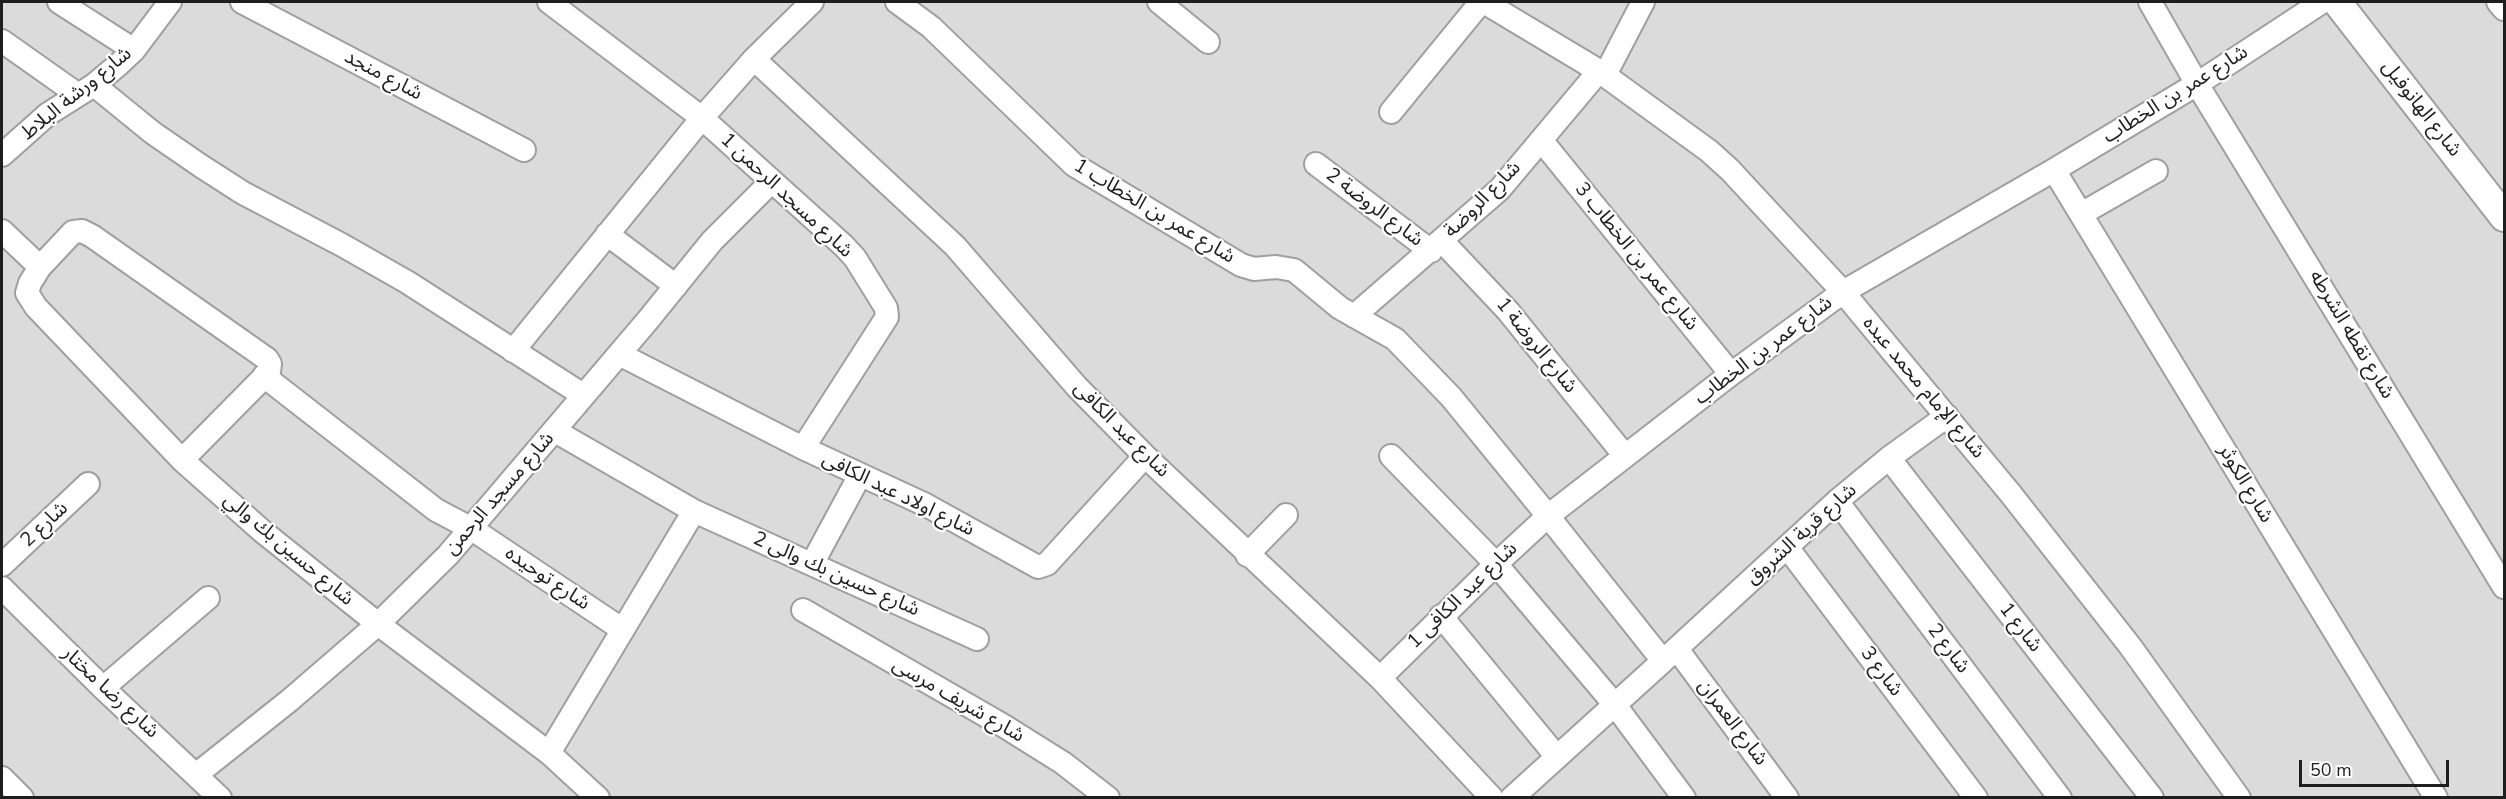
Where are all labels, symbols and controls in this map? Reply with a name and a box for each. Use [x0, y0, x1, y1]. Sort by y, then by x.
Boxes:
street label: شارع عمر بن الخطاب [2099, 41, 2253, 149]
street label: شارع ورشة البلاط [17, 42, 137, 146]
street label: شارع منجد [340, 45, 426, 107]
street label: شارع الهانوفيل [2376, 56, 2466, 162]
street label: شارع مسجد الرحمن 1 [715, 128, 857, 264]
street label: شارع عمر بن الخطاب 1 [1069, 154, 1239, 270]
street label: شارع الروضة [1440, 157, 1526, 243]
street label: شارع الروضة 2 [1321, 164, 1427, 252]
street label: شارع عمر بن الخطاب 3 [1569, 178, 1703, 336]
street label: شارع نقطه الشرطه [2303, 266, 2399, 404]
street label: شارع عمر بن الخطاب [1690, 291, 1838, 411]
street label: شارع الروضة 1 [1490, 293, 1582, 399]
street label: شارع الإمام محمد عبده [1857, 312, 1989, 464]
street label: شارع عبد الكافى [1068, 377, 1174, 483]
street label: شارع مسجد الرحمن [440, 428, 560, 560]
street label: شارع الكوثر [2212, 440, 2278, 528]
street label: شارع اولاد عبد الكافى [818, 448, 978, 542]
street label: شارع قرية الشروق [1742, 479, 1862, 591]
street label: شارع حسين بك والي [218, 489, 358, 611]
street label: شارع 2 [16, 497, 74, 553]
street label: شارع حسين بك والى 2 [749, 527, 923, 623]
street label: شارع عبد الكافى 1 [1403, 538, 1523, 654]
street label: شارع توحيده [500, 542, 594, 616]
street label: شارع 1 [1993, 599, 2047, 657]
street label: شارع 2 [1922, 619, 1974, 679]
street label: شارع رضا مختار [57, 642, 163, 744]
street label: شارع 3 [1855, 642, 1907, 702]
street label: شارع شريف مرسى [888, 654, 1028, 748]
street label: شارع العمران [1692, 675, 1772, 771]
scale bar [2302, 748, 2452, 786]
text: 50 m [2310, 758, 2352, 782]

